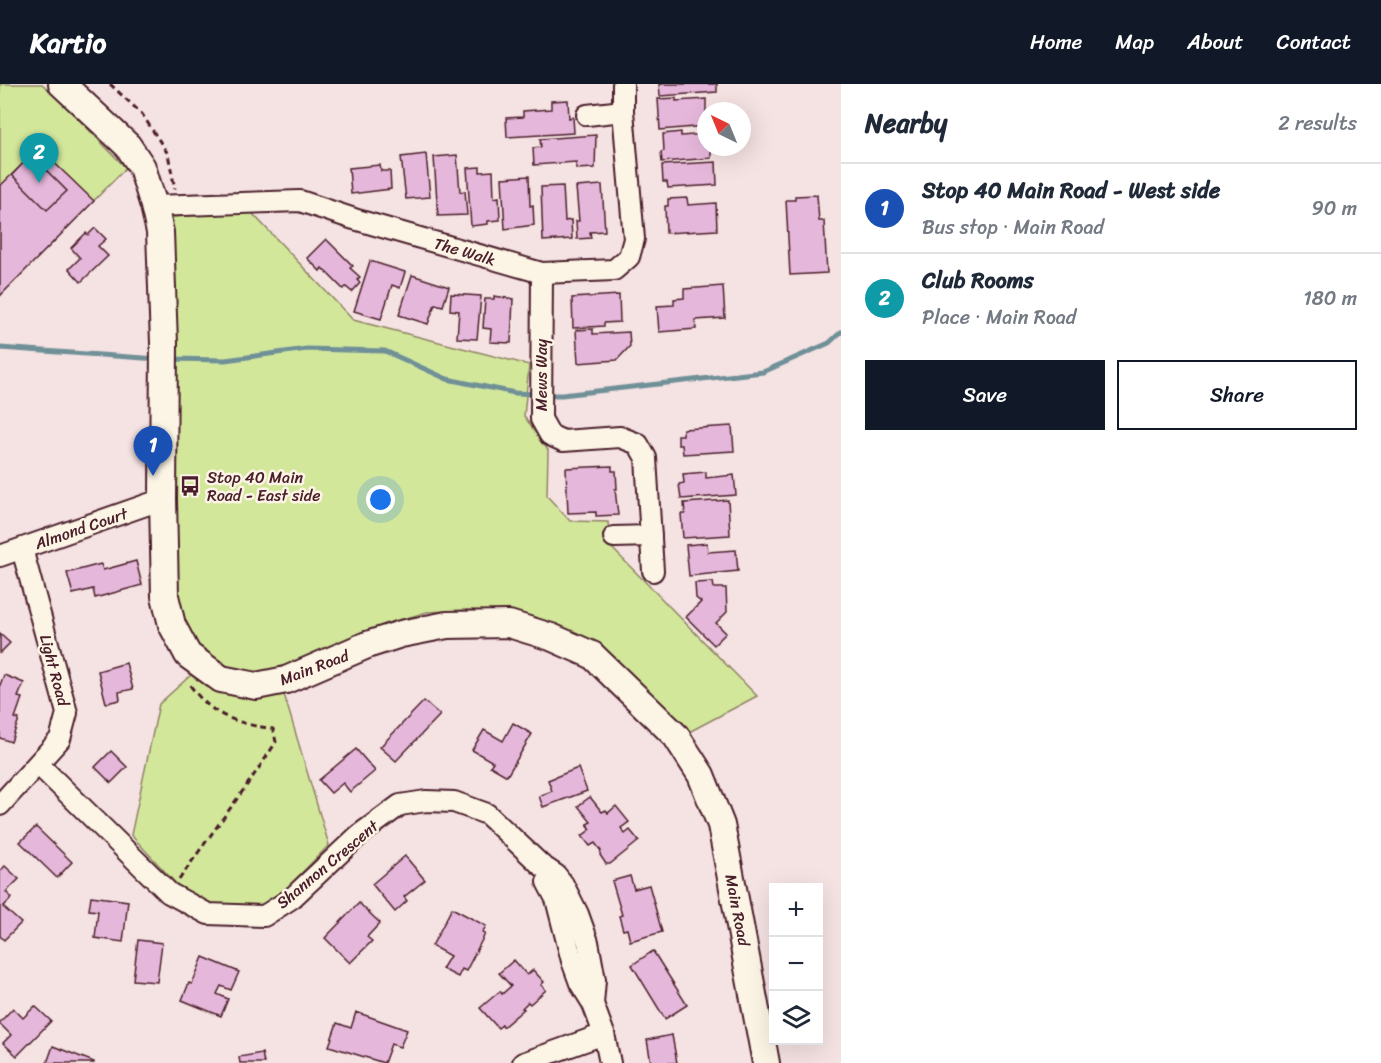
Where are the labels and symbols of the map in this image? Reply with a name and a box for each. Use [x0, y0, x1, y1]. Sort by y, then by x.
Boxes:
north arrow [697, 102, 751, 156]
pin: 2 [20, 134, 58, 183]
street label: The Walk [430, 229, 499, 274]
street label: Mews Way [527, 338, 556, 411]
pin: 1 [134, 426, 172, 476]
place label: Stop 40 Main Road - East side [207, 463, 320, 510]
bus stop icon: Stop 40 Main Road - East side [178, 474, 202, 498]
your location [366, 485, 395, 514]
street label: Almond Court [30, 499, 132, 558]
street label: Light Road [31, 631, 78, 711]
street label: Main Road [275, 640, 355, 694]
street label: Shannon Crescent [269, 812, 386, 916]
street label: Main Road [716, 872, 759, 950]

